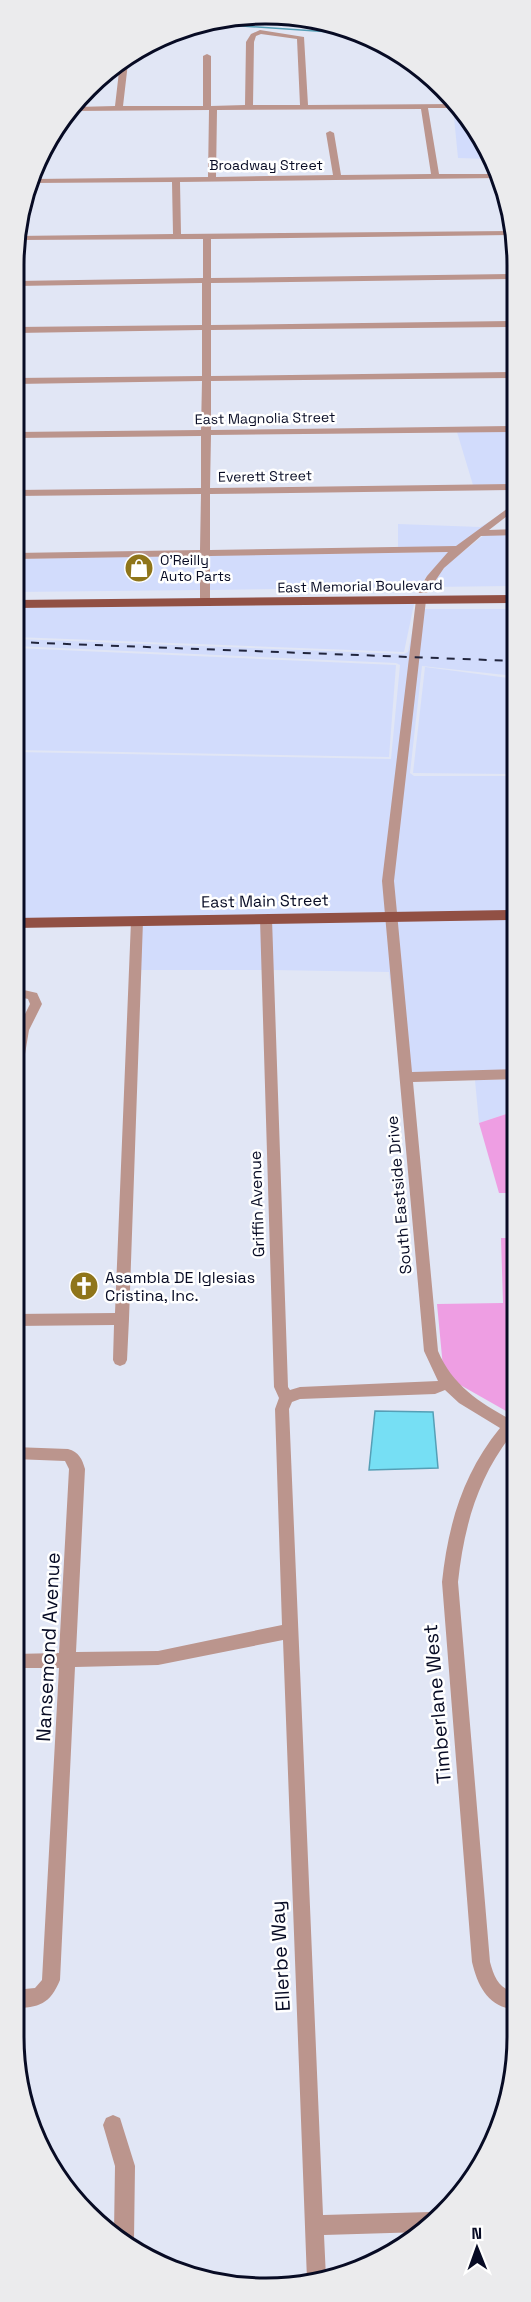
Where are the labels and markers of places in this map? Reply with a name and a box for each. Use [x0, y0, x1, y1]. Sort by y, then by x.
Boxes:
place label: O'Reilly Auto Parts [160, 551, 231, 585]
shop icon: O'Reilly Auto Parts [123, 552, 155, 584]
place label: Asambla DE Iglesias Cristina, Inc. [105, 1267, 255, 1306]
church icon: Asambla DE Iglesias Cristina, Inc. [68, 1270, 100, 1302]

